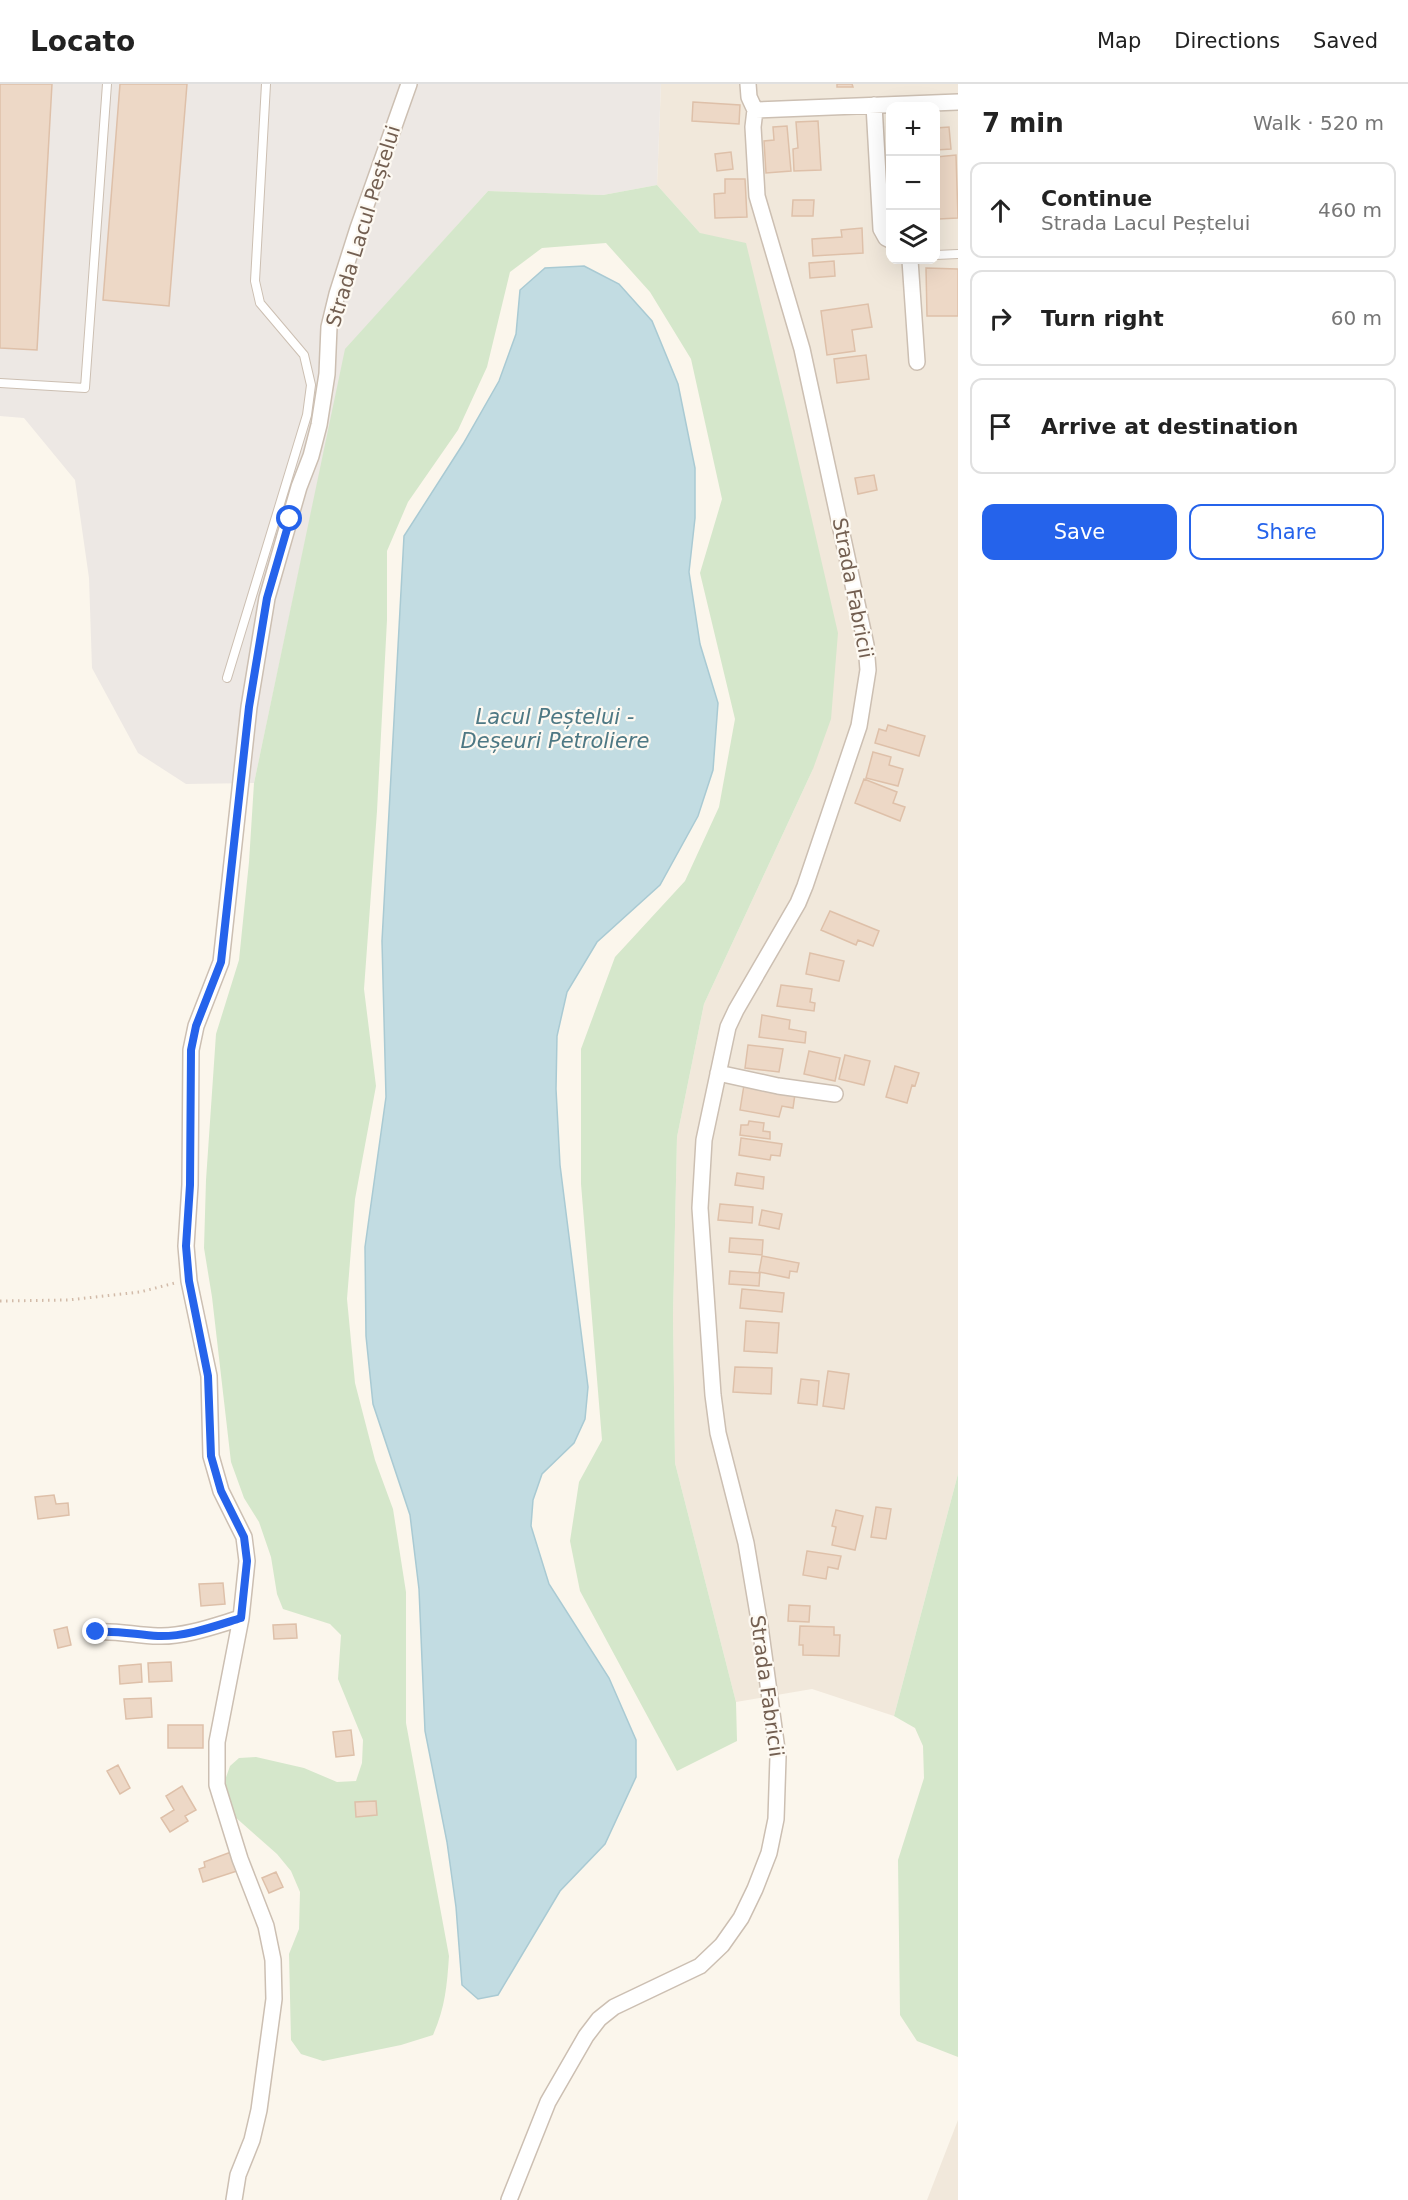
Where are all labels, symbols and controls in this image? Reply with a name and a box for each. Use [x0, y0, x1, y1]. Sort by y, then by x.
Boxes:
text: Locato [30, 25, 135, 58]
text: Map [1097, 29, 1141, 53]
text: Directions [1174, 29, 1280, 53]
text: Saved [1313, 29, 1378, 53]
map controls [886, 102, 940, 264]
button: + [886, 102, 940, 156]
text: 7 min [982, 108, 1064, 138]
text: Walk · 520 m [1253, 111, 1384, 135]
street label: Strada Lacul Peștelui [321, 122, 405, 330]
button: − [886, 156, 940, 210]
text: Continue [1041, 186, 1152, 211]
icon: ahead [984, 194, 1017, 227]
text: 460 m [1318, 198, 1382, 222]
button: layers [886, 210, 940, 264]
text: Strada Lacul Peștelui [1041, 211, 1250, 235]
icon: right [984, 302, 1017, 335]
text: Turn right [1041, 306, 1164, 331]
text: 60 m [1331, 306, 1382, 330]
icon: arrive [984, 410, 1017, 443]
text: Arrive at destination [1041, 414, 1298, 439]
button: Save [982, 504, 1177, 560]
button: Share [1189, 504, 1384, 560]
route start [276, 505, 302, 531]
street label: Strada Fabricii [828, 516, 878, 660]
water label: Lacul Peștelui - Deșeuri Petroliere [461, 705, 649, 753]
street label: Strada Fabricii [745, 1614, 789, 1758]
route end [82, 1618, 108, 1644]

